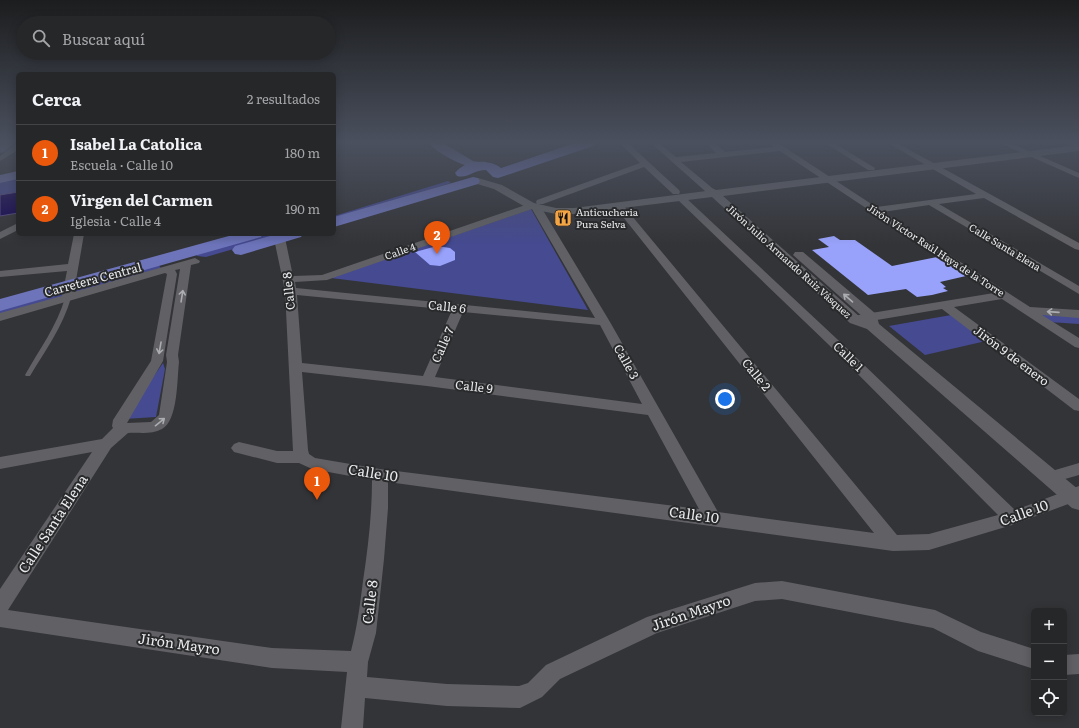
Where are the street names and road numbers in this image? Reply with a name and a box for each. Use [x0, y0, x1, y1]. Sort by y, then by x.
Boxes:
street label: Jirón Víctor Raúl Haya de la Torre [865, 199, 1008, 300]
street label: Jirón Julio Armando Ruiz Vásquez [724, 200, 855, 321]
street label: Calle Santa Elena [966, 219, 1045, 274]
street label: Calle 4 [382, 238, 418, 263]
street label: Carretera Central [42, 257, 143, 301]
street label: Calle 8 [277, 271, 299, 311]
street label: Calle 6 [427, 295, 467, 317]
street label: Jirón 9 de enero [970, 321, 1053, 390]
street label: Calle 7 [426, 324, 458, 365]
street label: Calle 1 [829, 337, 868, 375]
street label: Calle 3 [610, 341, 644, 382]
street label: Calle 2 [738, 354, 776, 395]
street label: Calle 9 [454, 375, 494, 397]
street label: Calle 10 [347, 458, 400, 486]
street label: Calle Santa Elena [13, 470, 92, 577]
street label: Calle 10 [997, 494, 1051, 530]
street label: Calle 10 [668, 501, 720, 527]
street label: Calle 8 [356, 578, 382, 625]
street label: Jirón Mayro [649, 589, 733, 635]
street label: Jirón Mayro [137, 627, 221, 659]

